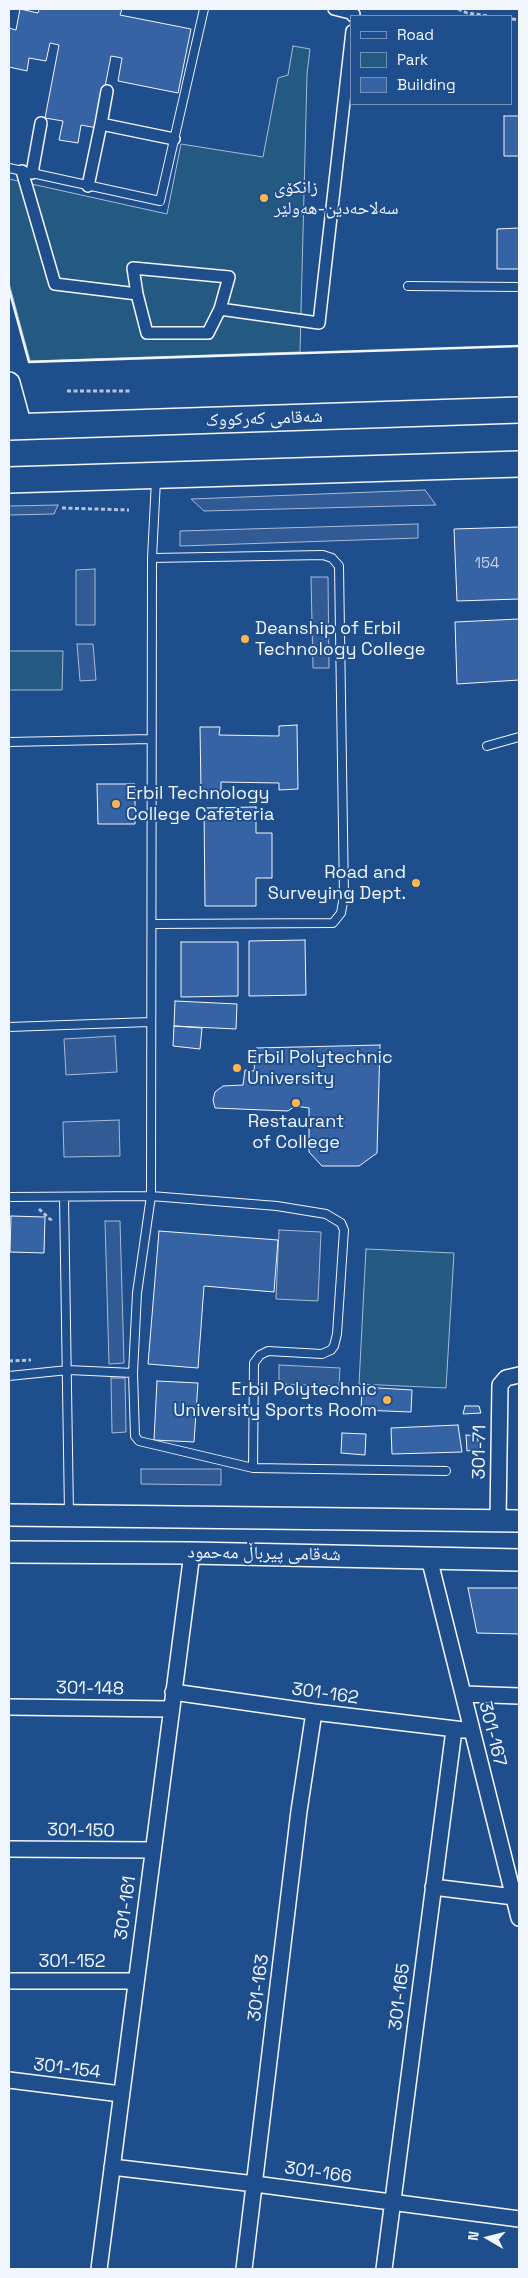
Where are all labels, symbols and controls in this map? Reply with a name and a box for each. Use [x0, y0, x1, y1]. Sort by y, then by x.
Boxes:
legend [350, 15, 513, 105]
text: Road [397, 25, 434, 44]
text: Park [397, 50, 428, 69]
text: Building [397, 75, 456, 94]
place label: زانکۆی سەلاحەدین-هەولێر [274, 177, 399, 220]
marker: زانکۆی سەلاحەدین-هەولێر [258, 192, 270, 204]
street label: شەقامی کەرکووک [205, 406, 323, 432]
house number: 154 [475, 555, 499, 573]
place label: Deanship of Erbil Technology College [255, 618, 425, 660]
marker: Deanship of Erbil Technology College [239, 633, 251, 645]
place label: Erbil Technology College Cafeteria [126, 783, 274, 826]
marker: Erbil Technology College Cafeteria [110, 798, 122, 810]
place label: Road and Surveying Dept. [268, 862, 406, 904]
marker: Road and Surveying Dept. [410, 877, 422, 889]
place label: Erbil Polytechnic University [247, 1047, 393, 1090]
marker: Erbil Polytechnic University [231, 1062, 243, 1074]
marker: Restaurant of College [290, 1097, 302, 1109]
place label: Restaurant of College [248, 1111, 344, 1154]
place label: Erbil Polytechnic University Sports Room [173, 1379, 377, 1422]
marker: Erbil Polytechnic University Sports Room [381, 1394, 393, 1406]
street label: 301-71 [469, 1425, 491, 1479]
street label: شەقامی پیرباڵ مەحمود [187, 1542, 341, 1566]
street label: 301-148 [56, 1678, 124, 1700]
street label: 301-162 [290, 1679, 360, 1709]
street label: 301-167 [473, 1699, 511, 1769]
street label: 301-150 [47, 1820, 115, 1842]
street label: 301-161 [111, 1875, 141, 1941]
street label: 301-152 [38, 1951, 106, 1973]
street label: 301-163 [244, 1953, 274, 2023]
street label: 301-165 [385, 1962, 415, 2032]
street label: 301-154 [32, 2054, 102, 2084]
street label: 301-166 [283, 2158, 353, 2188]
north arrow [463, 2213, 513, 2263]
text: N [464, 2230, 483, 2242]

